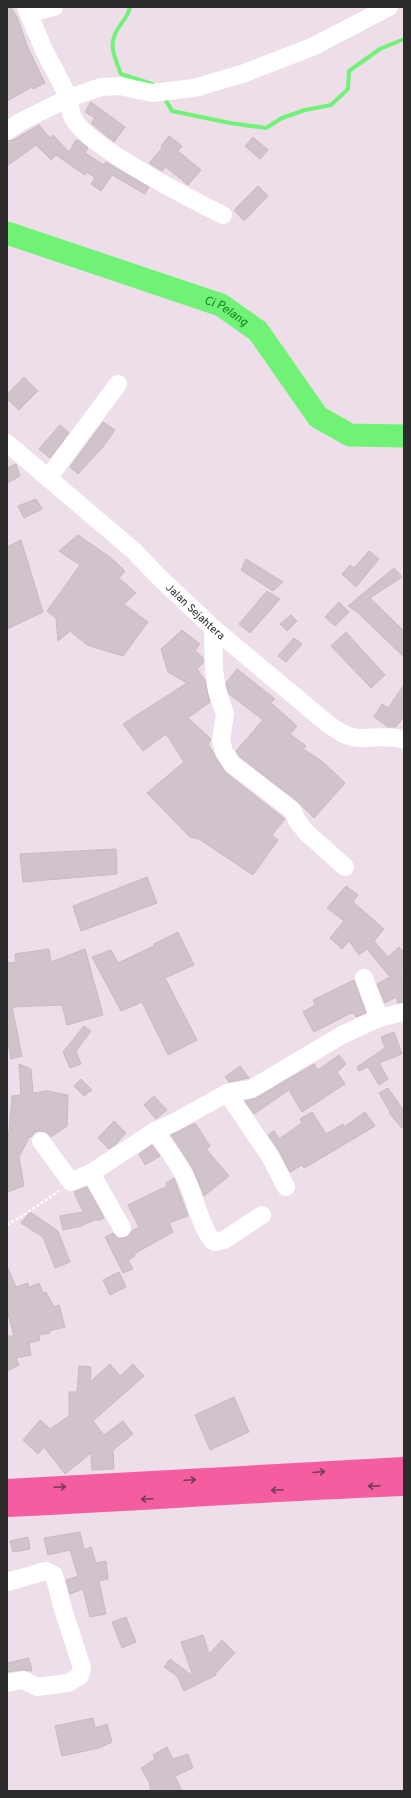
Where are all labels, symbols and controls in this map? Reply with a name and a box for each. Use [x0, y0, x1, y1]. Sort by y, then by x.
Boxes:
water label: Ci Pelang [202, 293, 251, 331]
street label: Jalan Sejahtera [162, 581, 228, 643]
one-way arrow [312, 1469, 325, 1476]
one-way arrow [183, 1476, 196, 1484]
one-way arrow [368, 1482, 381, 1490]
one-way arrow [53, 1484, 66, 1491]
one-way arrow [271, 1486, 284, 1494]
one-way arrow [141, 1495, 154, 1503]

